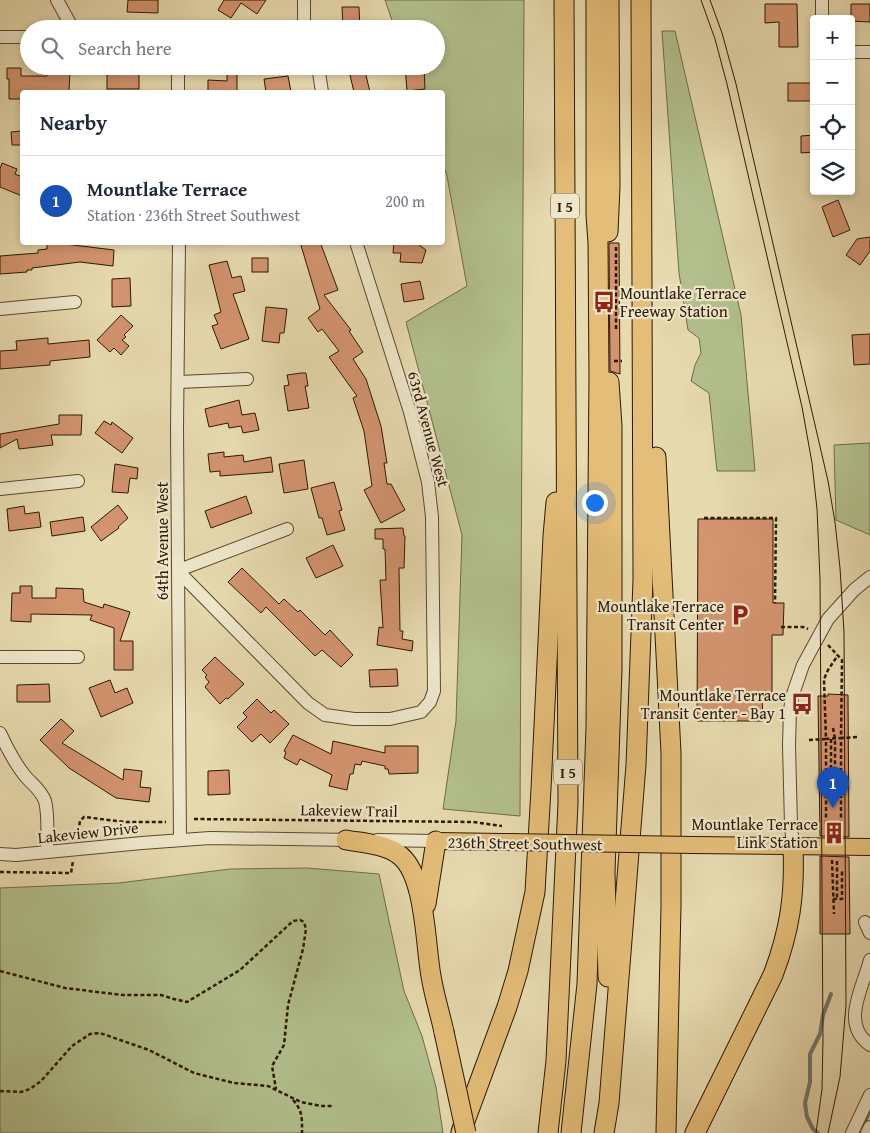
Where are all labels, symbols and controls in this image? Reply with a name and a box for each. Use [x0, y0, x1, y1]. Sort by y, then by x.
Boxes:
map controls [810, 15, 855, 195]
button: + [810, 15, 855, 60]
search box [20, 20, 445, 75]
icon: search [38, 34, 66, 62]
text: Search here [78, 34, 172, 62]
button: − [810, 60, 855, 105]
button: locate [810, 105, 855, 150]
text: Nearby [40, 107, 107, 138]
button: layers [810, 150, 855, 195]
text: Mountlake Terrace [87, 175, 247, 203]
text: 1 [52, 189, 60, 213]
text: 200 m [385, 189, 425, 213]
road number: I 5 [551, 194, 579, 218]
text: Station · 236th Street Southwest [87, 203, 300, 227]
place label: Mountlake Terrace Freeway Station [620, 281, 747, 323]
bus stop icon: Mountlake Terrace Freeway Station [591, 289, 617, 315]
street label: 63rd Avenue West [402, 368, 456, 490]
street label: 64th Avenue West [150, 481, 174, 600]
your location [582, 490, 608, 516]
place label: Mountlake Terrace Transit Center [597, 594, 724, 636]
parking icon: Mountlake Terrace Transit Center [727, 602, 753, 628]
place label: Mountlake Terrace Transit Center - Bay 1 [641, 683, 786, 725]
bus stop icon: Mountlake Terrace Transit Center - Bay 1 [789, 691, 815, 717]
road number: I 5 [554, 760, 582, 784]
pin: 1 [817, 767, 849, 808]
street label: Lakeview Trail [300, 797, 398, 823]
place label: Mountlake Terrace Link Station [691, 812, 818, 854]
street label: Lakeview Drive [36, 815, 140, 849]
building icon: Mountlake Terrace Link Station [821, 820, 847, 846]
street label: 236th Street Southwest [447, 830, 603, 856]

